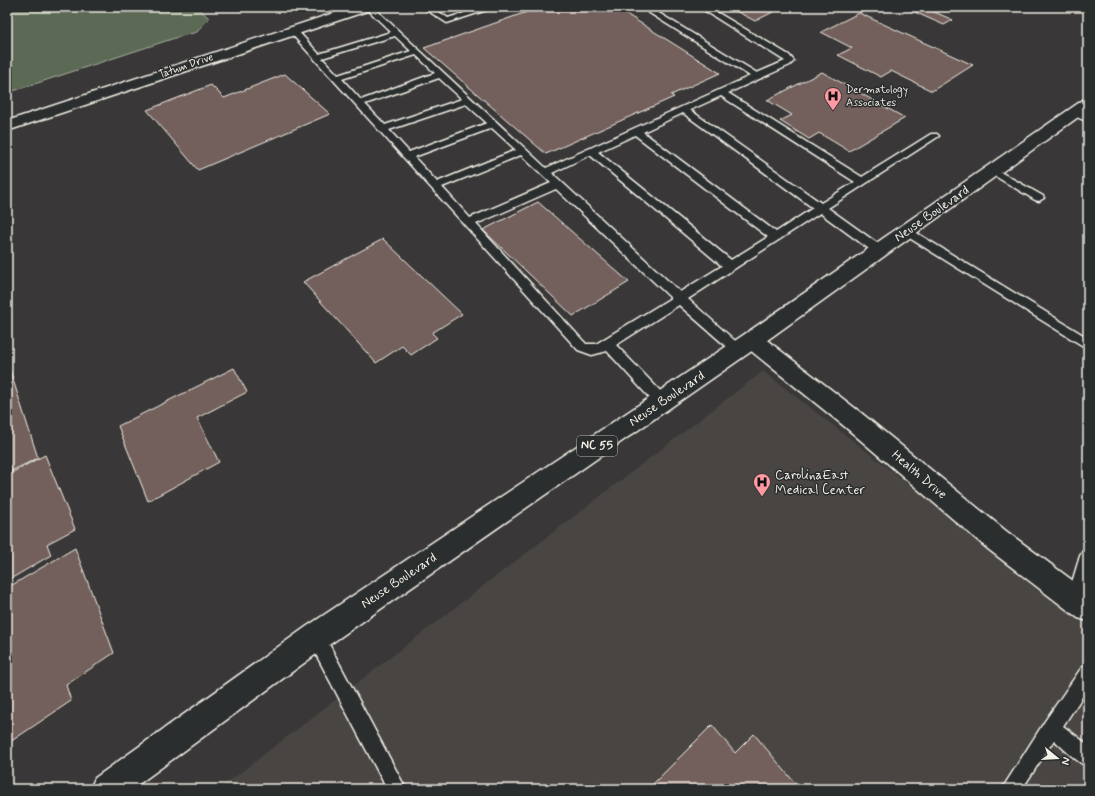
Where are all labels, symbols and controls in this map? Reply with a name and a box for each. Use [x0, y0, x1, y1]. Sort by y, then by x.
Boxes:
street label: Tatum Drive [157, 50, 215, 82]
place label: Dermatology Associates [846, 83, 908, 110]
hospital icon: Dermatology Associates [823, 86, 843, 111]
street label: Neuse Boulevard [891, 182, 973, 246]
street label: Neuse Boulevard [626, 367, 708, 431]
road number: NC 55 [577, 436, 617, 456]
street label: Health Drive [888, 447, 950, 503]
place label: CarolinaEast Medical Center [775, 467, 865, 499]
hospital icon: CarolinaEast Medical Center [752, 472, 772, 497]
street label: Neuse Boulevard [358, 549, 440, 613]
north arrow [1037, 738, 1077, 778]
text: N [1058, 755, 1073, 766]

